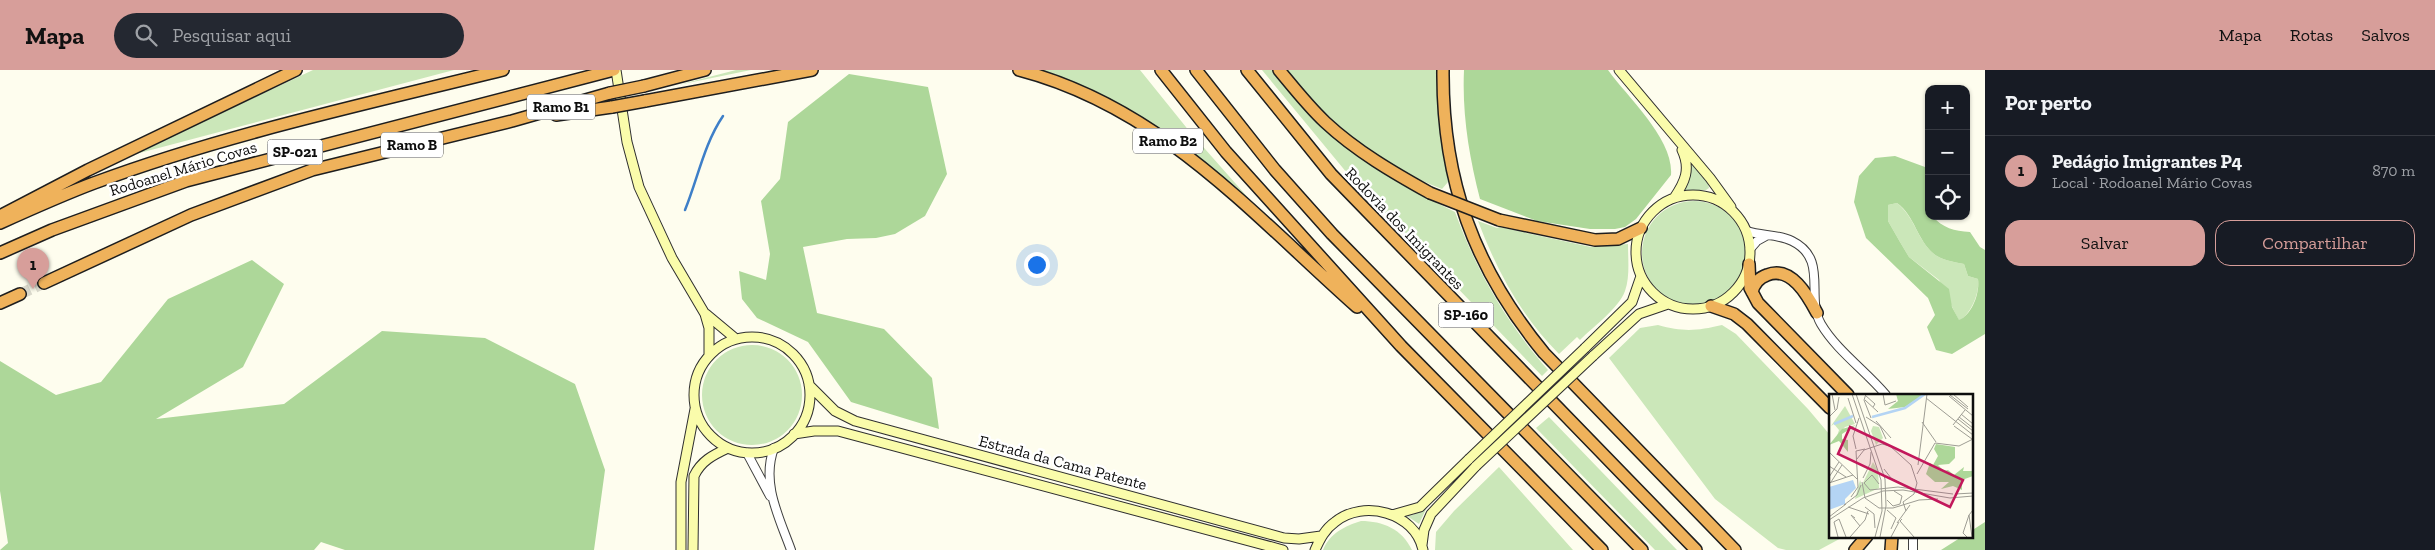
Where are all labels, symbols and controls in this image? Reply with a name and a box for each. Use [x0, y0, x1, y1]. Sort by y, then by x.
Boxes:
search box [114, 13, 464, 58]
text: Mapa [25, 21, 84, 50]
icon: search [132, 21, 160, 49]
text: Pesquisar aqui [172, 24, 291, 47]
text: Mapa [2219, 24, 2262, 46]
text: Rotas [2290, 24, 2333, 46]
text: Salvos [2361, 24, 2410, 46]
map controls [1925, 85, 1970, 220]
button: + [1925, 85, 1970, 130]
text: Por perto [2005, 90, 2092, 115]
road number: Ramo B1 [527, 94, 595, 120]
road number: Ramo B2 [1133, 128, 1203, 154]
button: − [1925, 130, 1970, 175]
road number: Ramo B [381, 132, 443, 158]
street label: Rodoanel Mário Covas [107, 137, 259, 200]
road number: SP-021 [268, 140, 322, 164]
text: Pedágio Imigrantes P4 [2052, 150, 2242, 173]
text: 1 [2018, 161, 2024, 180]
text: 870 m [2372, 161, 2415, 180]
street label: Rodovia dos Imigrantes [1341, 163, 1468, 293]
text: Local · Rodoanel Mário Covas [2052, 173, 2252, 192]
button: locate [1925, 175, 1970, 220]
button: Salvar [2005, 220, 2205, 266]
button: Compartilhar [2215, 220, 2415, 266]
pin: 1 [17, 248, 49, 289]
your location [1024, 252, 1050, 278]
road number: SP-160 [1438, 302, 1494, 328]
inset map [1829, 394, 1972, 538]
street label: Estrada da Cama Patente [977, 431, 1149, 494]

